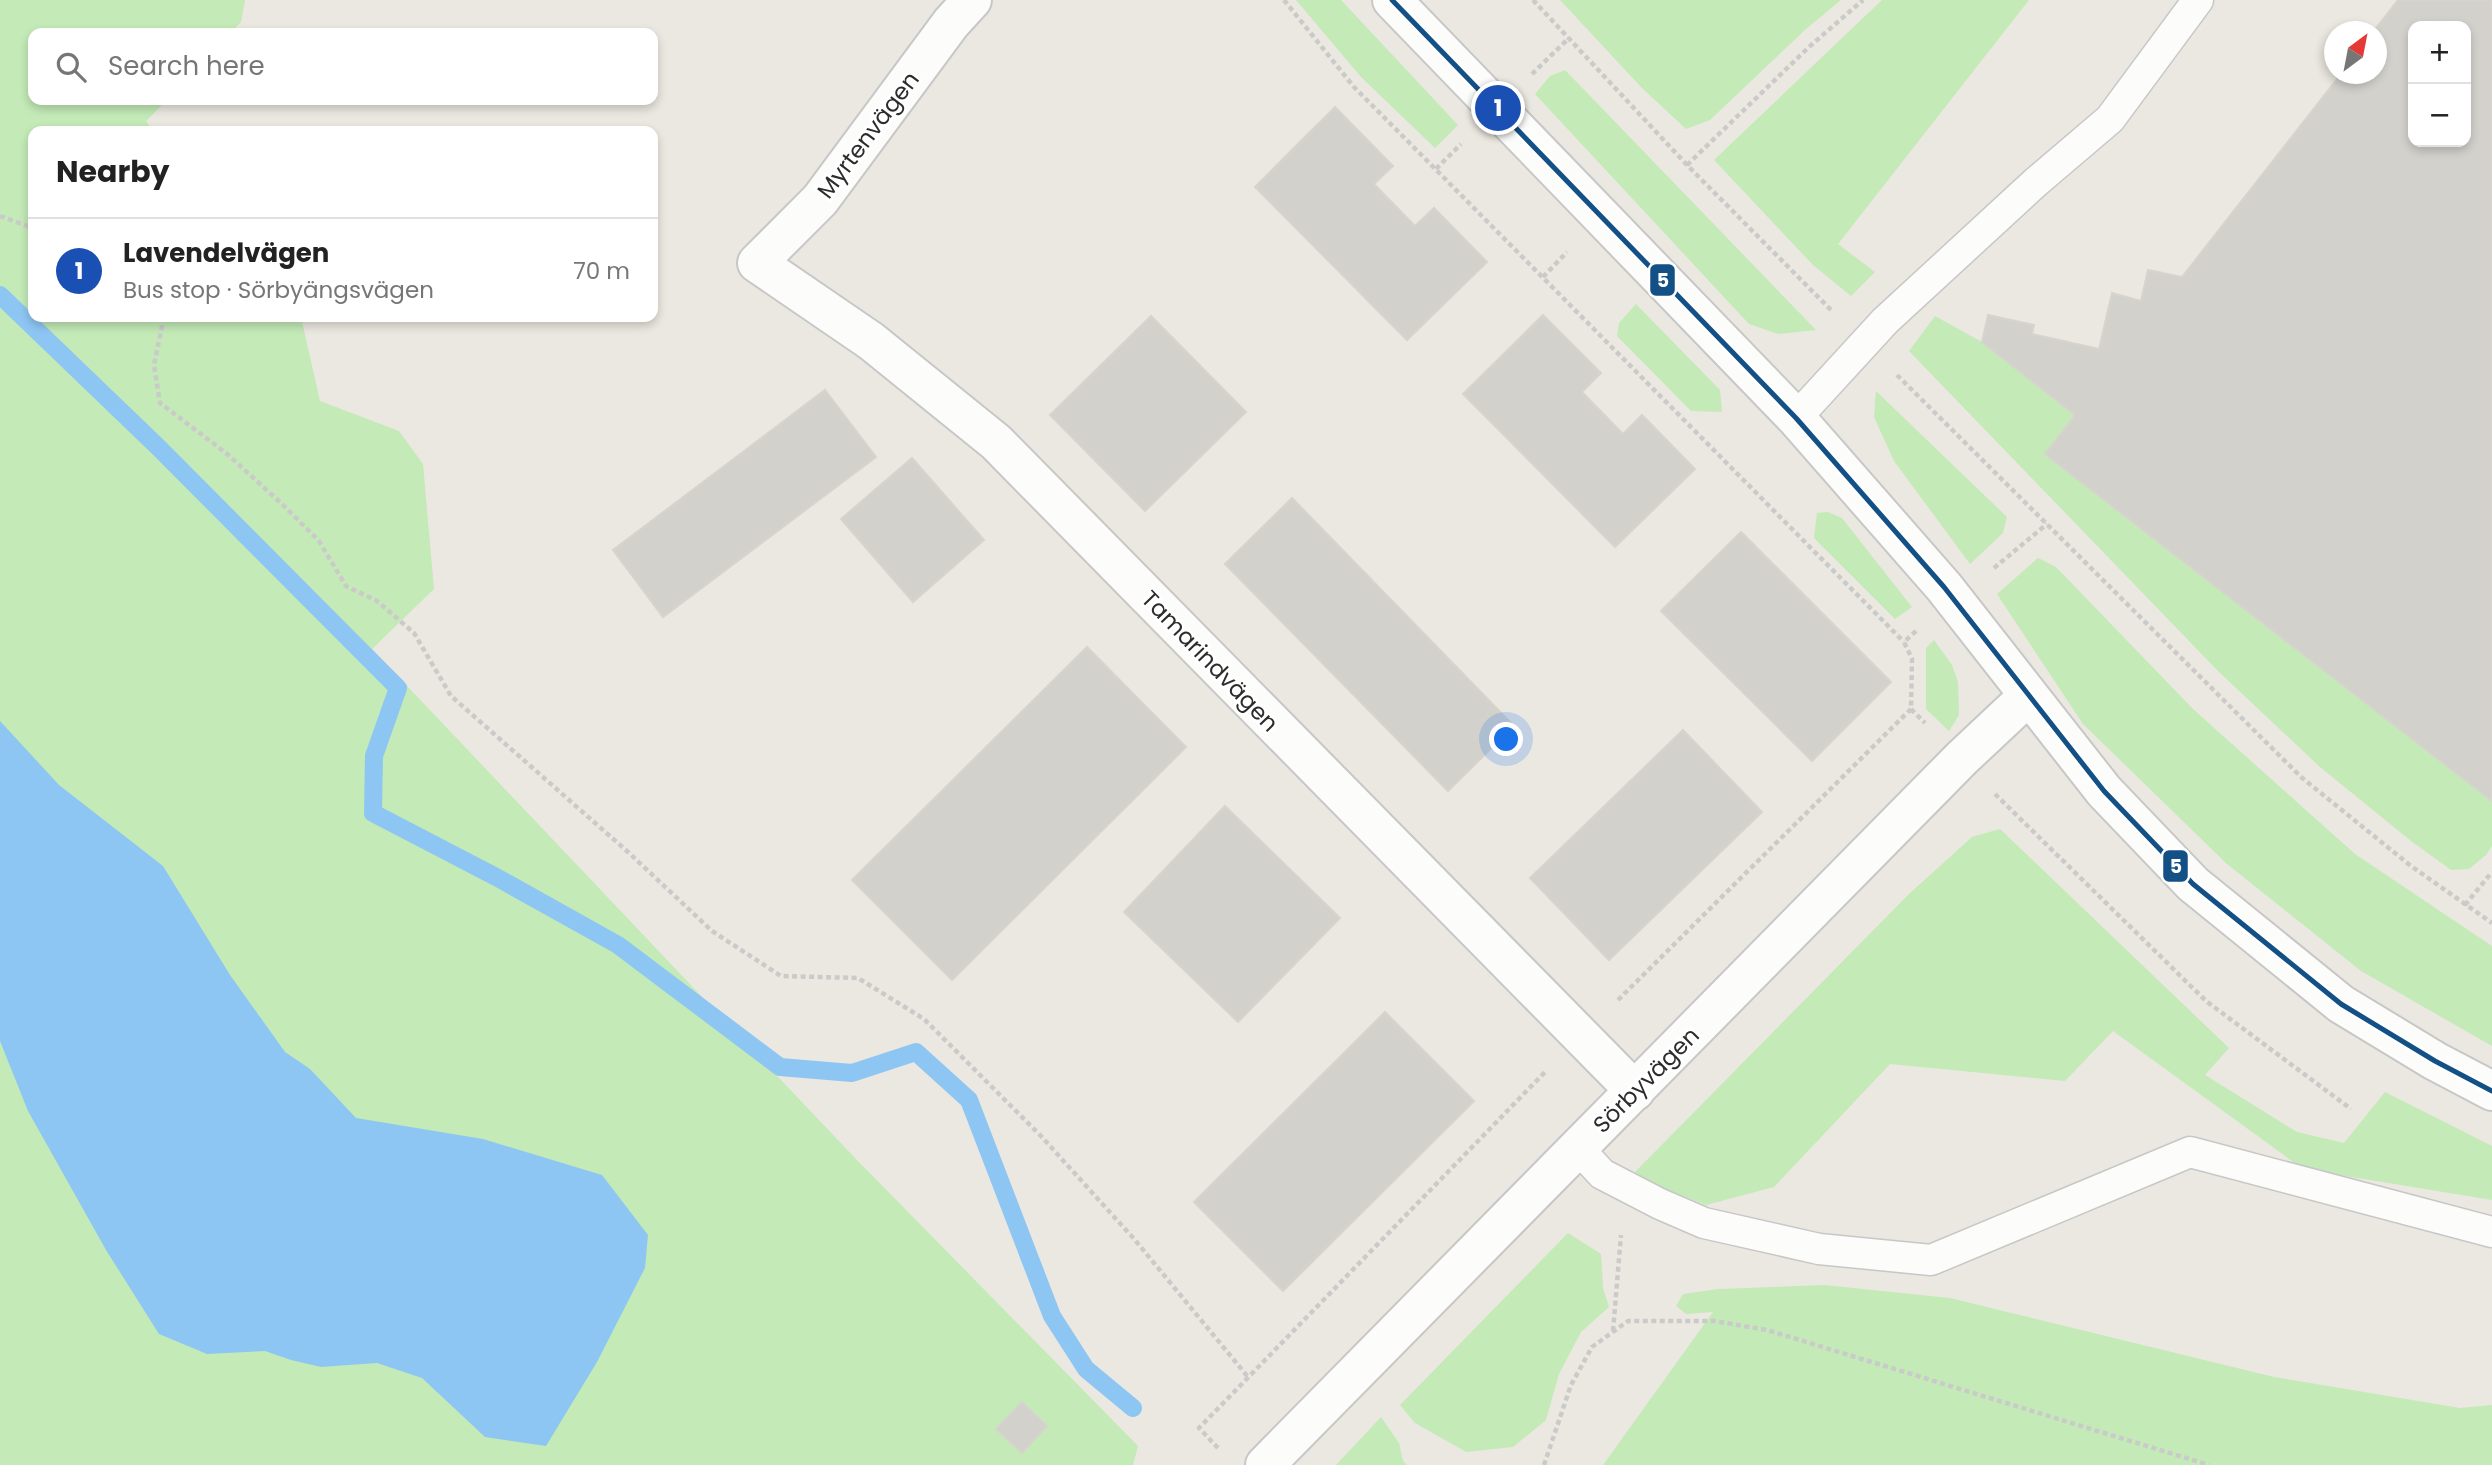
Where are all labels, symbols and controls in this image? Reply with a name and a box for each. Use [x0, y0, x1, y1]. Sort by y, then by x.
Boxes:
north arrow [2324, 21, 2387, 84]
map controls [2408, 21, 2471, 147]
button: + [2408, 21, 2471, 84]
search box [28, 28, 658, 105]
icon: search [52, 48, 90, 86]
text: Search here [108, 48, 265, 84]
street label: Myrtenvägen [810, 65, 926, 205]
pin: 1 [1475, 82, 1521, 134]
button: − [2408, 84, 2471, 147]
text: Nearby [56, 150, 170, 193]
text: Lavendelvägen [123, 235, 329, 271]
text: 1 [75, 255, 83, 287]
text: 70 m [573, 255, 630, 287]
line badge: 5 [1649, 263, 1676, 297]
text: 5 [1657, 267, 1669, 294]
text: Bus stop · Sörbyängsvägen [123, 274, 434, 306]
street label: Tamarindvägen [1134, 583, 1286, 739]
your location [1489, 722, 1523, 756]
line badge: 5 [2162, 849, 2189, 883]
text: 5 [2170, 853, 2182, 880]
street label: Sörbyvägen [1586, 1020, 1706, 1140]

